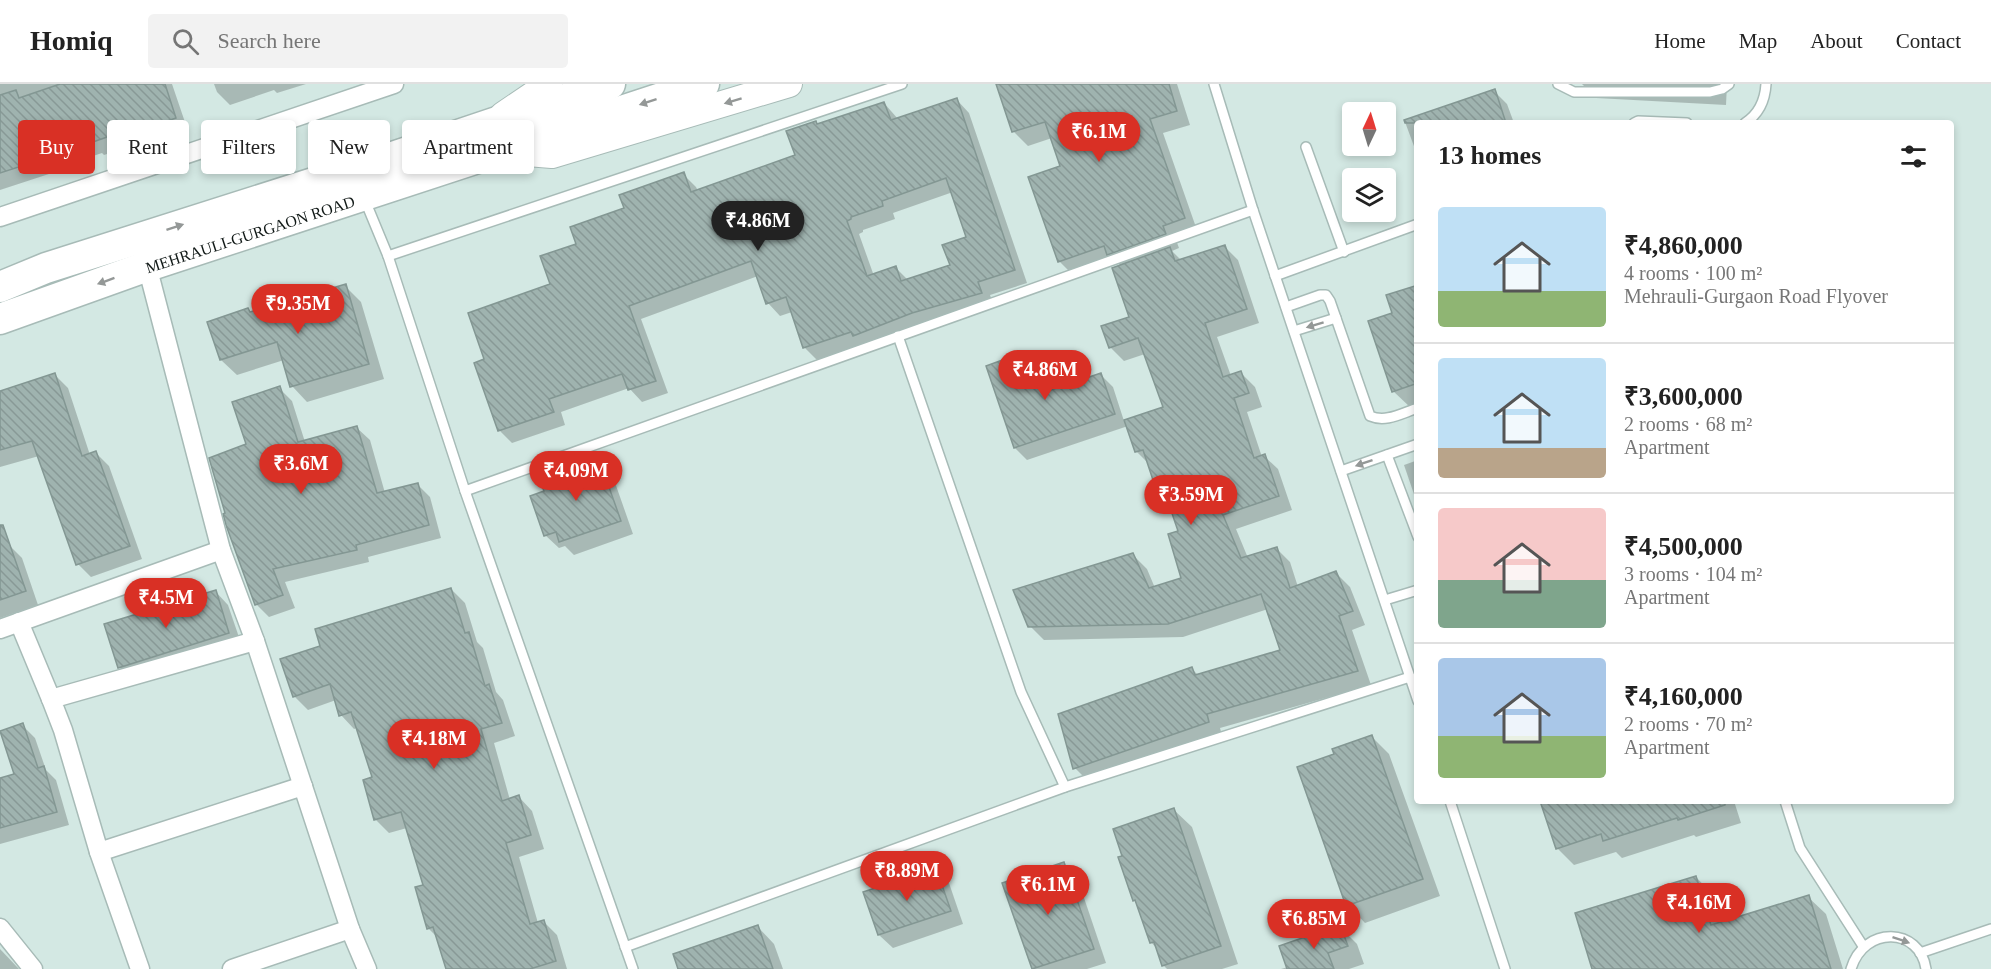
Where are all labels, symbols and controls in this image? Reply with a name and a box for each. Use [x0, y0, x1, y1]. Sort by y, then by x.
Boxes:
search box [148, 14, 568, 68]
text: Homiq [30, 25, 112, 56]
icon: search [169, 25, 202, 58]
text: Search here [217, 28, 321, 53]
text: Home [1654, 29, 1706, 53]
text: Map [1739, 29, 1777, 53]
text: About [1810, 29, 1863, 53]
text: Contact [1896, 29, 1961, 53]
one-way arrow [724, 97, 742, 106]
one-way arrow [639, 98, 657, 108]
north arrow [1342, 102, 1396, 156]
map controls [1342, 102, 1396, 222]
pin: ₹6.1M [1057, 112, 1141, 163]
chip: Buy [18, 120, 95, 174]
chip: Rent [107, 120, 189, 174]
chip: Filters [201, 120, 296, 174]
chip: New [308, 120, 390, 174]
chip: Apartment [402, 120, 534, 174]
text: ₹6.1M [1071, 120, 1127, 142]
icon: filters [1897, 140, 1930, 173]
text: 13 homes [1438, 141, 1541, 170]
button: layers [1342, 168, 1396, 222]
street label: MEHRAULI-GURGAON ROAD [143, 193, 357, 276]
pin: ₹4.86M [709, 201, 807, 252]
text: ₹4.86M [725, 209, 791, 231]
one-way arrow [166, 222, 184, 232]
icon: home [1486, 231, 1558, 303]
text: ₹4,860,000 [1624, 231, 1743, 260]
text: 4 rooms · 100 m² [1624, 262, 1762, 284]
one-way arrow [97, 277, 115, 287]
pin: ₹9.35M [249, 284, 347, 335]
text: Mehrauli-Gurgaon Road Flyover [1624, 285, 1888, 307]
text: ₹9.35M [265, 292, 331, 314]
one-way arrow [1306, 321, 1324, 330]
pin: ₹4.86M [996, 350, 1094, 401]
text: ₹4.86M [1012, 358, 1078, 380]
icon: home [1486, 382, 1558, 454]
text: ₹3,600,000 [1624, 382, 1743, 411]
text: 2 rooms · 68 m² [1624, 413, 1752, 435]
text: Apartment [1624, 436, 1710, 458]
pin: ₹3.6M [259, 444, 343, 495]
pin: ₹4.09M [527, 451, 625, 502]
text: ₹3.6M [273, 452, 329, 474]
one-way arrow [1355, 458, 1373, 468]
text: ₹4.09M [543, 459, 609, 481]
pin: ₹3.59M [1142, 475, 1240, 526]
text: ₹3.59M [1158, 483, 1224, 505]
icon: home [1486, 532, 1558, 604]
text: ₹4,500,000 [1624, 532, 1743, 561]
text: 3 rooms · 104 m² [1624, 563, 1762, 585]
pin: ₹4.5M [124, 578, 208, 629]
text: ₹4.5M [138, 586, 194, 608]
text: Apartment [1624, 586, 1710, 608]
icon: home [1486, 682, 1558, 754]
text: ₹4,160,000 [1624, 682, 1743, 711]
text: 2 rooms · 70 m² [1624, 713, 1752, 735]
pin: ₹4.18M [385, 719, 483, 770]
text: ₹4.18M [401, 727, 467, 749]
text: Apartment [1624, 736, 1710, 758]
pin: ₹8.89M [858, 851, 956, 902]
text: ₹8.89M [874, 859, 940, 881]
pin: ₹6.1M [1006, 865, 1090, 916]
text: ₹6.1M [1020, 873, 1076, 895]
pin: ₹4.16M [1650, 883, 1748, 934]
text: ₹4.16M [1666, 891, 1732, 913]
pin: ₹6.85M [1265, 899, 1363, 950]
text: ₹6.85M [1281, 907, 1347, 929]
one-way arrow [1892, 936, 1910, 946]

